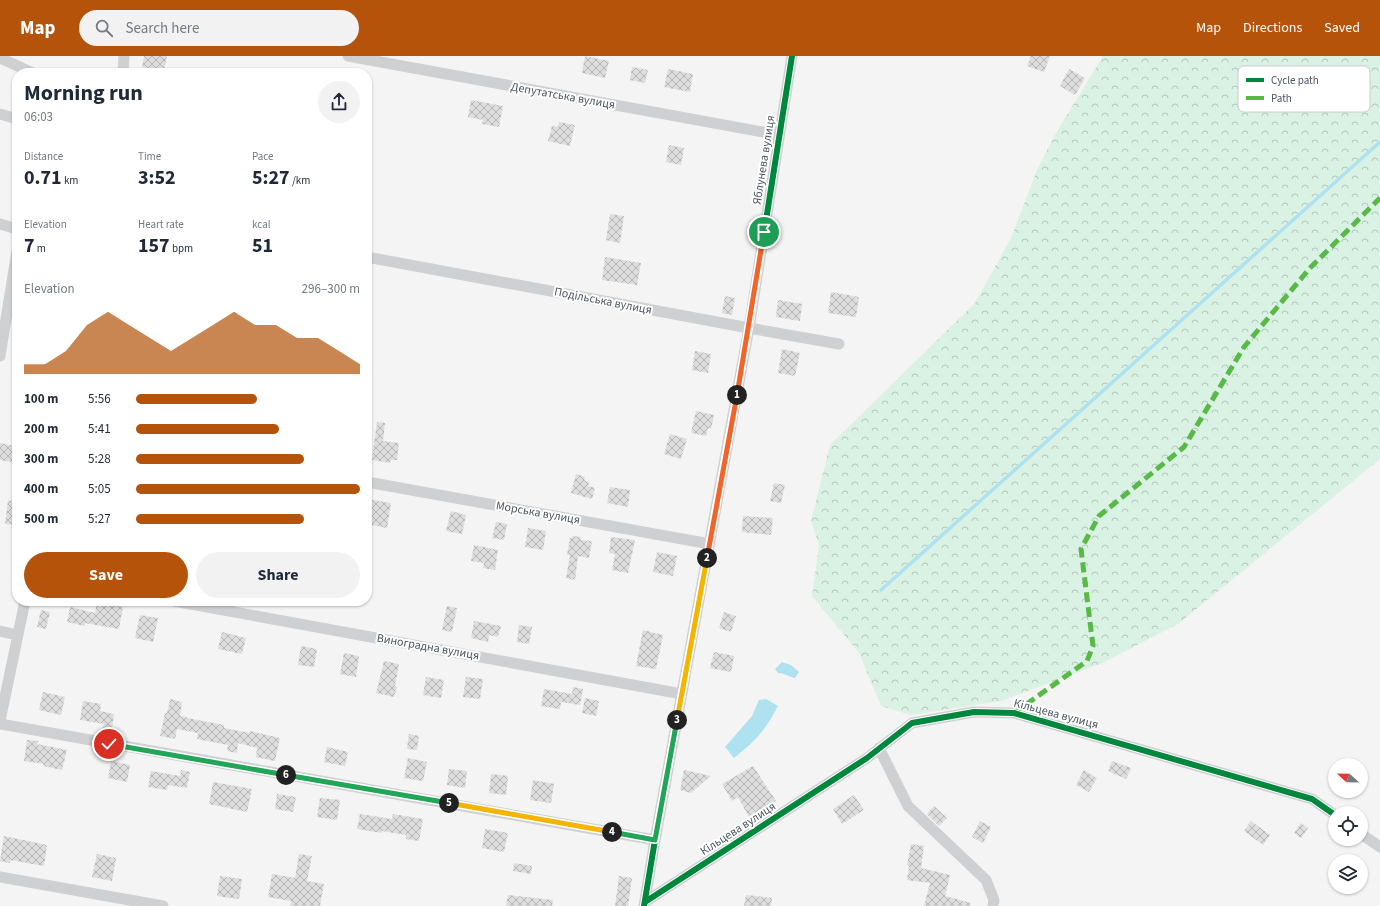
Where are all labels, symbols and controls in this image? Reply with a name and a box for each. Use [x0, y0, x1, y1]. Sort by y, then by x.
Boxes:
search box [79, 10, 359, 46]
text: Map [20, 15, 55, 42]
icon: search [93, 17, 115, 39]
text: Search here [125, 18, 199, 39]
text: Map [1196, 18, 1221, 38]
text: Directions [1243, 18, 1302, 38]
text: Saved [1324, 18, 1360, 38]
legend [1238, 66, 1370, 112]
text: Cycle path [1271, 73, 1319, 88]
text: Morning run [24, 77, 143, 109]
street label: Депутатська вулиця [509, 78, 617, 114]
button: share [318, 81, 360, 123]
text: Path [1271, 91, 1292, 106]
text: 06:03 [24, 108, 53, 126]
street label: Яблунева вулиця [749, 114, 779, 206]
text: Distance [24, 149, 63, 164]
text: Time [138, 149, 161, 164]
text: Pace [252, 149, 274, 164]
text: 0.71 [24, 164, 62, 192]
text: 3:52 [138, 164, 176, 192]
text: 5:27 [252, 164, 290, 192]
text: km [62, 173, 78, 188]
text: /km [290, 173, 310, 188]
pin [747, 215, 781, 249]
text: Elevation [24, 217, 67, 232]
text: Heart rate [138, 217, 184, 232]
text: kcal [252, 217, 271, 232]
icon: arrive [753, 221, 775, 243]
text: 7 [24, 232, 35, 260]
text: 157 [138, 232, 170, 260]
text: 51 [252, 232, 273, 260]
text: m [35, 241, 46, 256]
text: bpm [170, 241, 193, 256]
text: Elevation [24, 280, 75, 298]
text: 296–300 m [302, 280, 360, 298]
street label: Подільська вулиця [553, 283, 653, 319]
pin: 1 [727, 385, 747, 405]
text: 1 [734, 387, 740, 402]
text: 100 m [24, 390, 58, 408]
text: 5:56 [88, 390, 111, 408]
text: 200 m [24, 420, 58, 438]
text: 5:41 [88, 420, 111, 438]
text: 300 m [24, 450, 58, 468]
text: 5:28 [88, 450, 111, 468]
text: 400 m [24, 480, 58, 498]
text: 5:05 [88, 480, 111, 498]
street label: Морська вулиця [495, 497, 581, 529]
text: 500 m [24, 510, 58, 528]
text: 5:27 [88, 510, 111, 528]
pin: 2 [697, 548, 717, 568]
text: 2 [704, 550, 710, 565]
button: Save [24, 552, 188, 598]
button: Share [196, 552, 360, 598]
street label: Виноградна вулиця [375, 630, 481, 664]
street label: Кільцева вулиця [1012, 695, 1100, 733]
pin: 3 [667, 710, 687, 730]
text: 3 [674, 712, 680, 727]
pin [92, 727, 126, 761]
icon: check [98, 733, 120, 755]
north arrow [1328, 758, 1368, 798]
map controls [1328, 758, 1368, 894]
pin: 6 [276, 765, 296, 785]
text: 6 [283, 767, 289, 782]
pin: 5 [439, 793, 459, 813]
text: 5 [446, 795, 452, 810]
street label: Кільцева вулиця [697, 798, 779, 860]
button: locate [1328, 806, 1368, 846]
pin: 4 [602, 822, 622, 842]
text: 4 [609, 824, 615, 839]
button: layers [1328, 854, 1368, 894]

